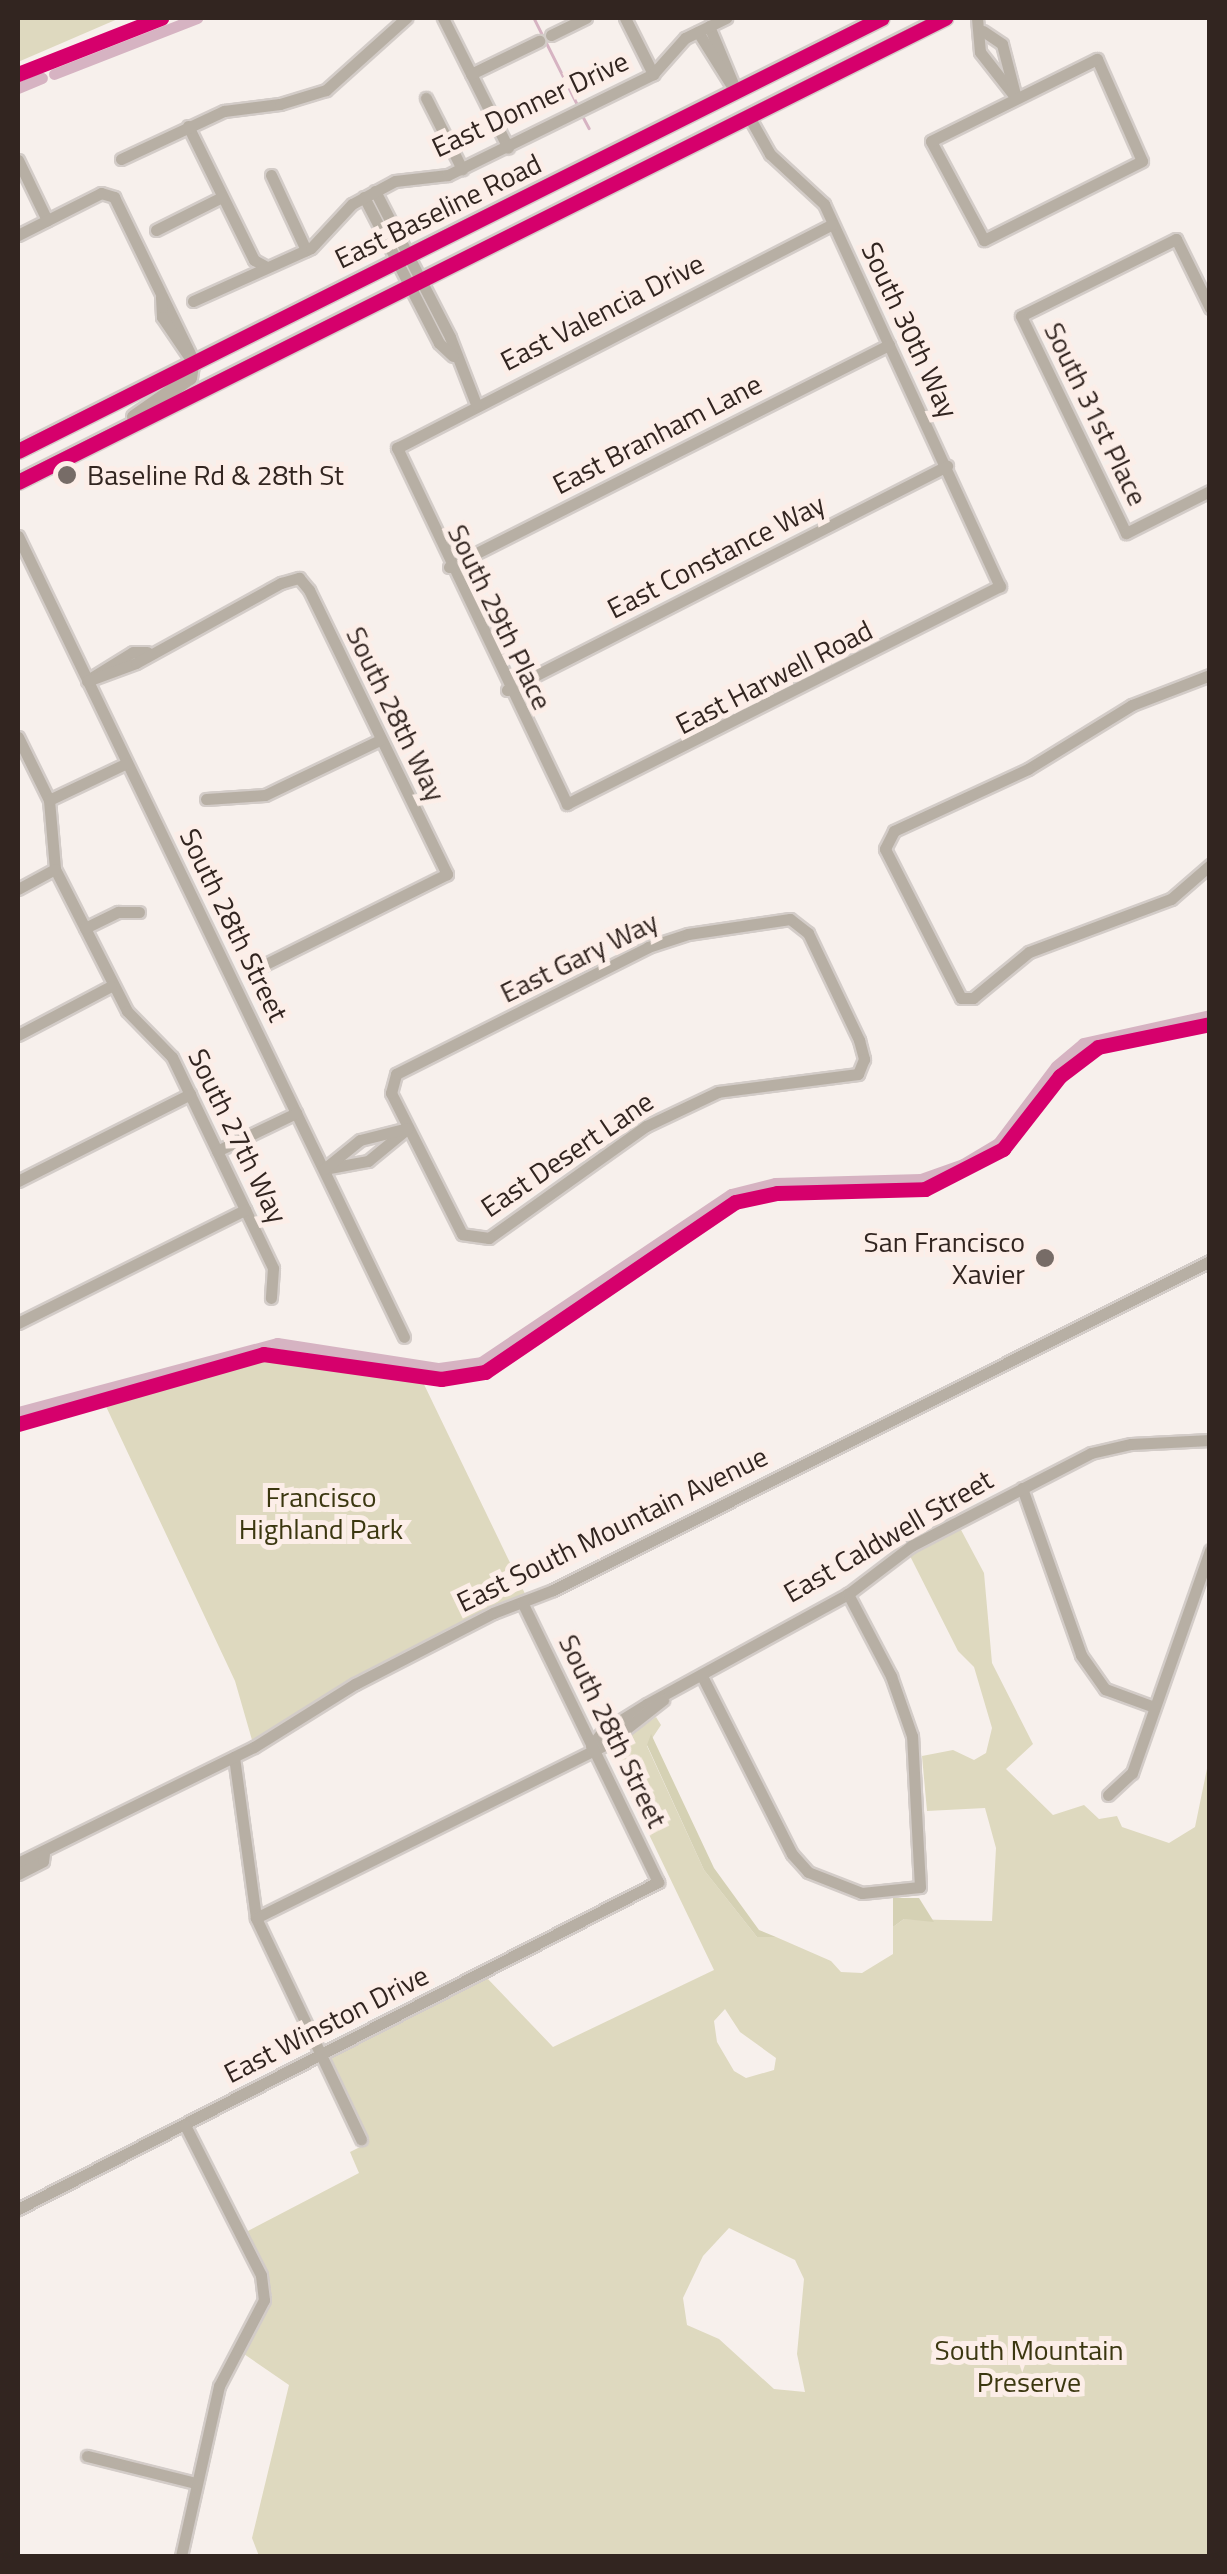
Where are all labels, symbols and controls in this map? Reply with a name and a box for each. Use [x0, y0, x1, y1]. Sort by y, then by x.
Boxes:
street label: East Donner Drive [427, 44, 633, 164]
street label: East Baseline Road [329, 146, 547, 276]
street label: South 30th Way [855, 237, 965, 423]
street label: East Valencia Drive [495, 246, 709, 378]
street label: South 31st Place [1037, 317, 1155, 511]
street label: East Branham Lane [547, 367, 767, 501]
place label: Baseline Rd & 28th St [87, 458, 344, 492]
marker: Baseline Rd & 28th St [56, 464, 78, 486]
street label: East Constance Way [602, 487, 830, 625]
street label: South 29th Place [441, 519, 559, 715]
street label: East Harwell Road [670, 613, 878, 741]
street label: South 28th Way [339, 621, 453, 807]
street label: South 28th Street [173, 823, 295, 1027]
street label: East Gary Way [495, 904, 663, 1010]
street label: South 27th Way [181, 1043, 295, 1229]
street label: East Desert Lane [475, 1084, 659, 1224]
place label: San Francisco Xavier [864, 1225, 1025, 1291]
marker: San Francisco Xavier [1034, 1247, 1056, 1269]
street label: East South Mountain Avenue [451, 1439, 773, 1619]
street label: East Caldwell Street [778, 1463, 998, 1609]
park label: Francisco Highland Park [239, 1480, 403, 1546]
street label: South 28th Street [552, 1629, 674, 1833]
street label: East Winston Drive [218, 1958, 434, 2090]
park label: South Mountain Preserve [935, 2333, 1123, 2399]

